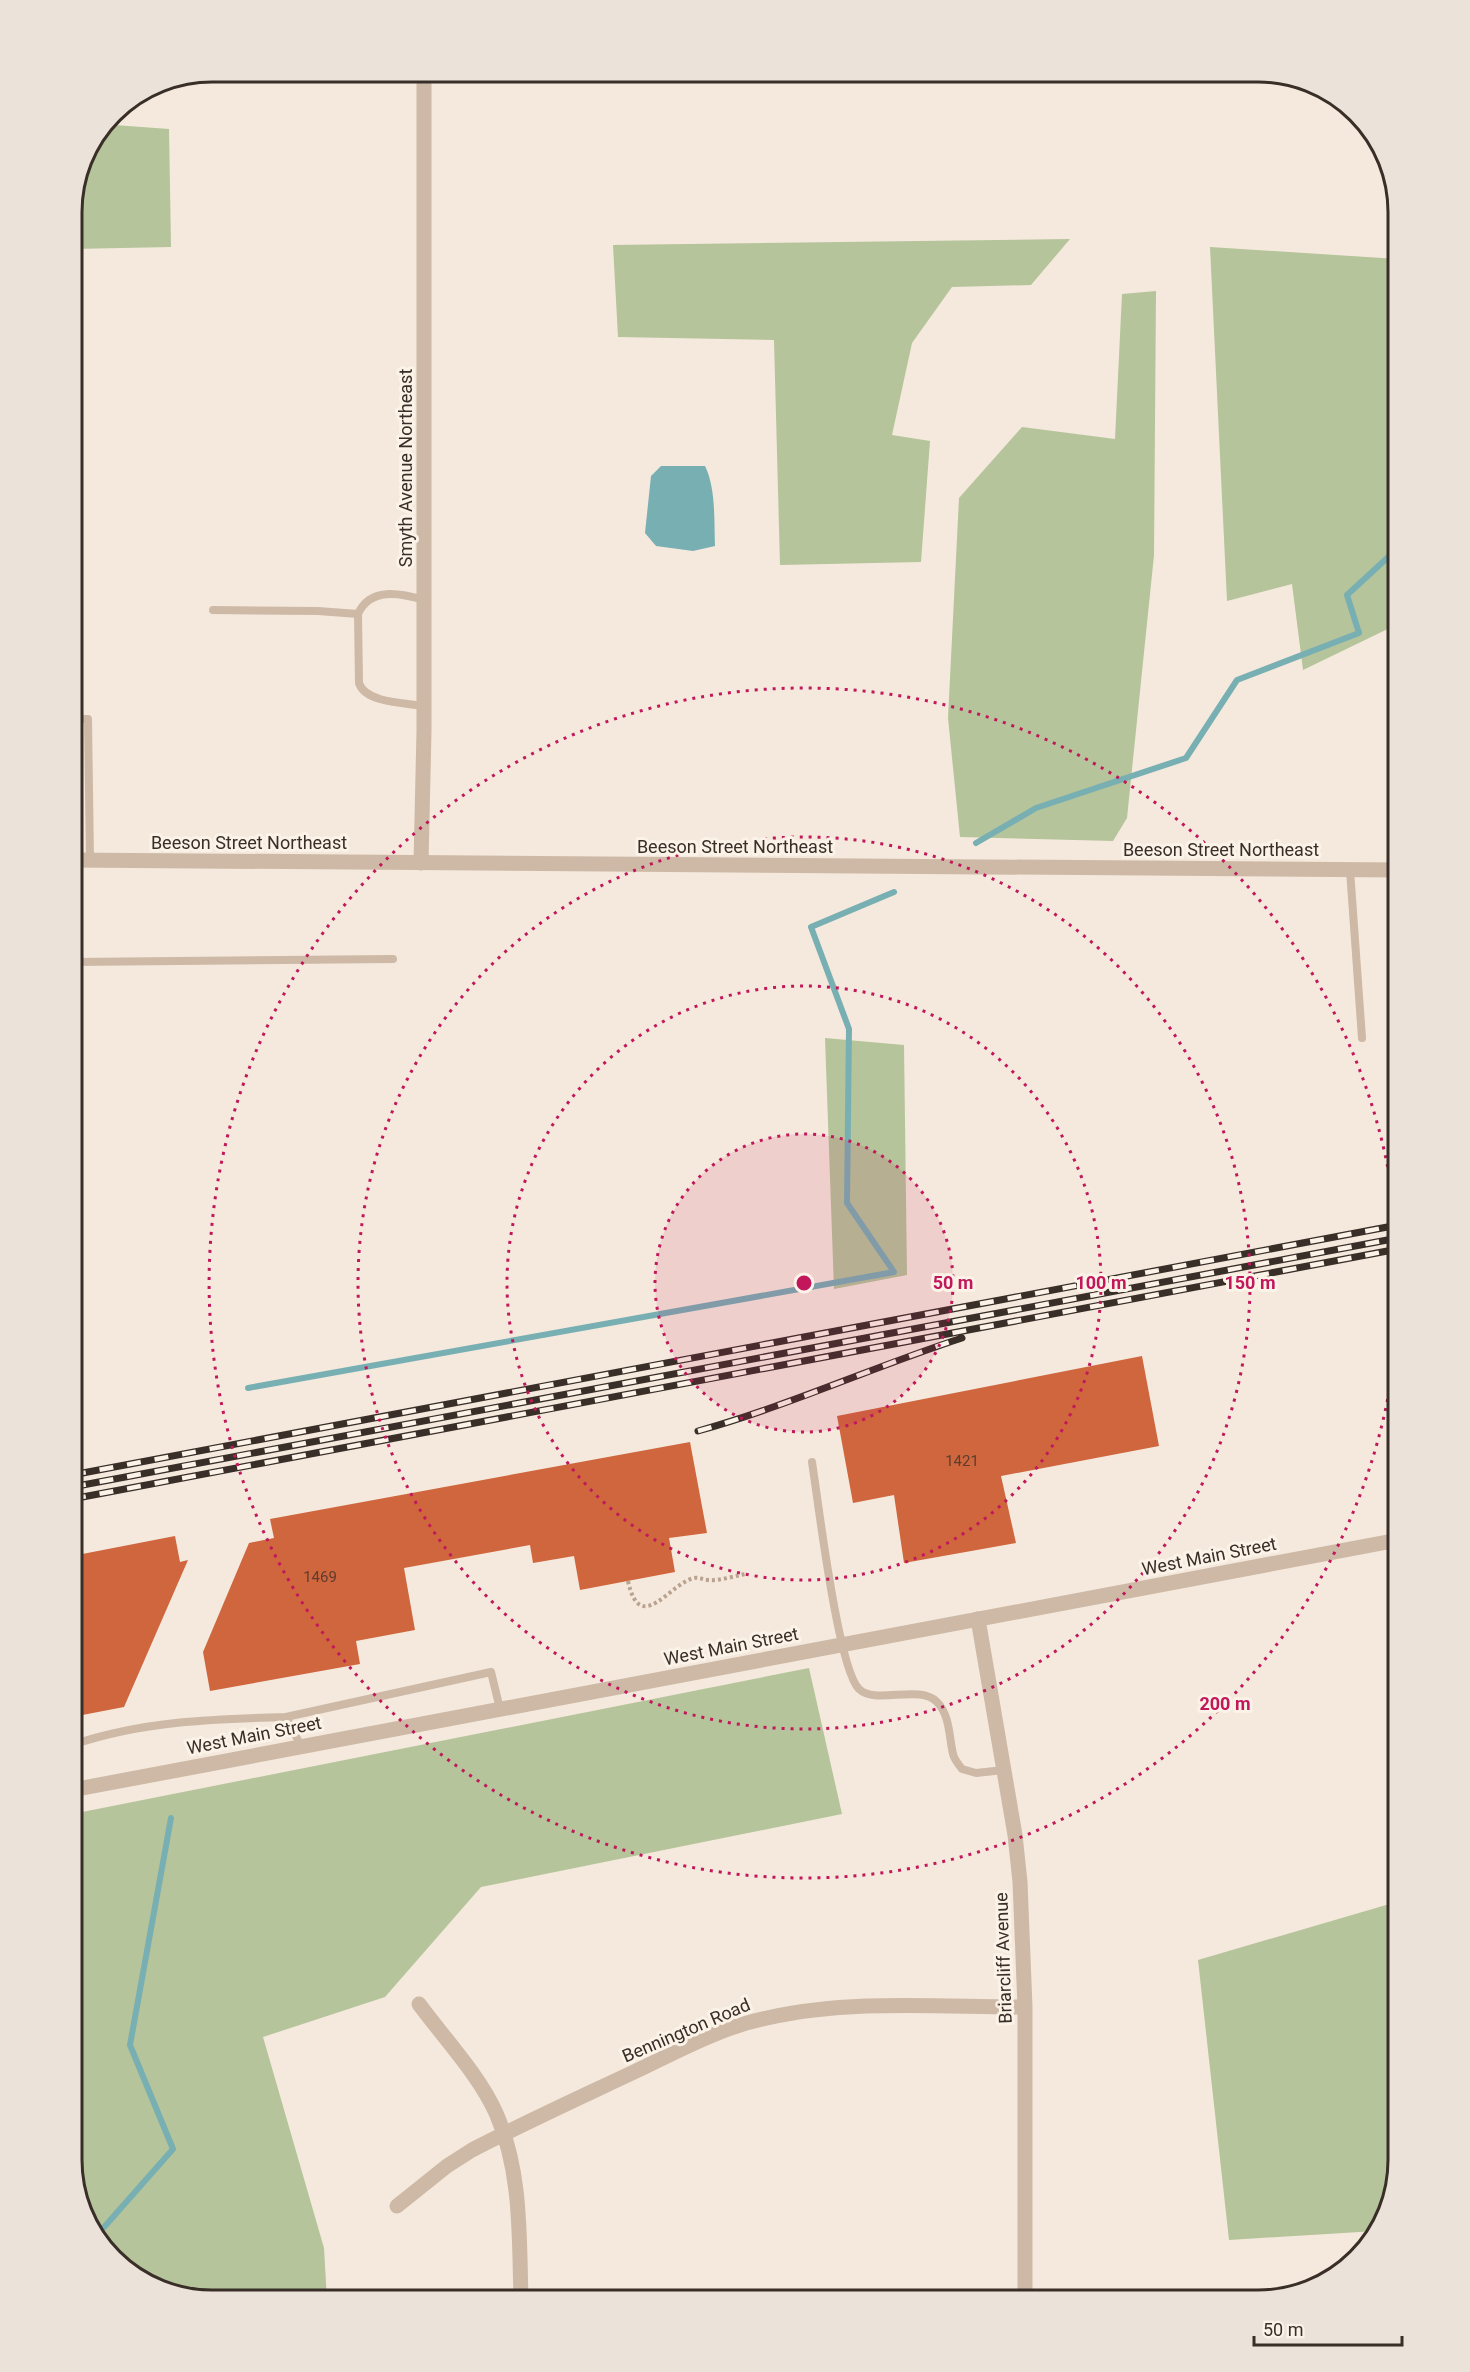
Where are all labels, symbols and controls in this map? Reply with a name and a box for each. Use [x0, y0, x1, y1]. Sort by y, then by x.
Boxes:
street label: Smyth Avenue Northeast [395, 369, 416, 567]
street label: Beeson Street Northeast [151, 832, 347, 853]
street label: Beeson Street Northeast [637, 836, 833, 857]
street label: Beeson Street Northeast [1123, 839, 1319, 860]
text: 50 m [933, 1272, 973, 1293]
text: 100 m [1075, 1272, 1127, 1293]
text: 150 m [1224, 1272, 1276, 1293]
centre of rings [794, 1273, 814, 1293]
house number: 1421 [945, 1452, 979, 1470]
street label: West Main Street [1140, 1533, 1278, 1579]
house number: 1469 [303, 1568, 337, 1586]
street label: West Main Street [662, 1623, 800, 1669]
text: 200 m [1199, 1693, 1251, 1714]
street label: West Main Street [185, 1712, 323, 1758]
street label: Briarcliff Avenue [990, 1892, 1016, 2024]
street label: Bennington Road [619, 1994, 753, 2066]
scale bar [1254, 2309, 1402, 2347]
text: 50 m [1263, 2319, 1303, 2340]

